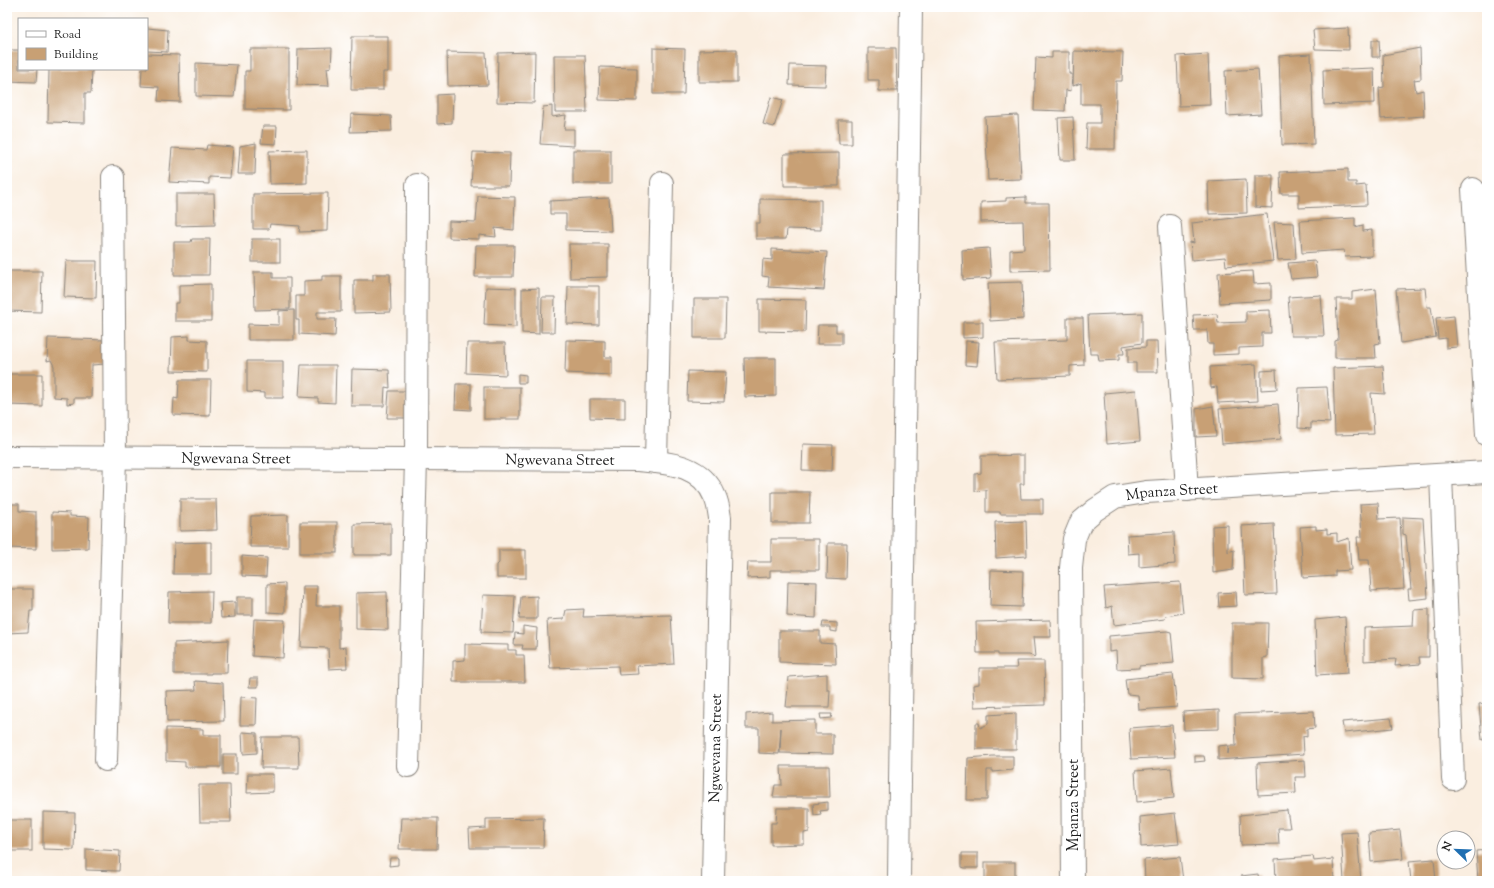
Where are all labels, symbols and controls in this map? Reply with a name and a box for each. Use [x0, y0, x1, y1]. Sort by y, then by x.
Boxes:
legend [18, 18, 148, 70]
text: Road [54, 26, 81, 44]
text: Building [54, 46, 98, 64]
street label: Ngwevana Street [181, 449, 291, 470]
street label: Ngwevana Street [505, 450, 615, 472]
street label: Mpanza Street [1124, 479, 1219, 507]
street label: Ngwevana Street [705, 693, 728, 803]
street label: Mpanza Street [1064, 759, 1085, 851]
north arrow [1436, 830, 1476, 870]
text: N [1438, 839, 1457, 855]

